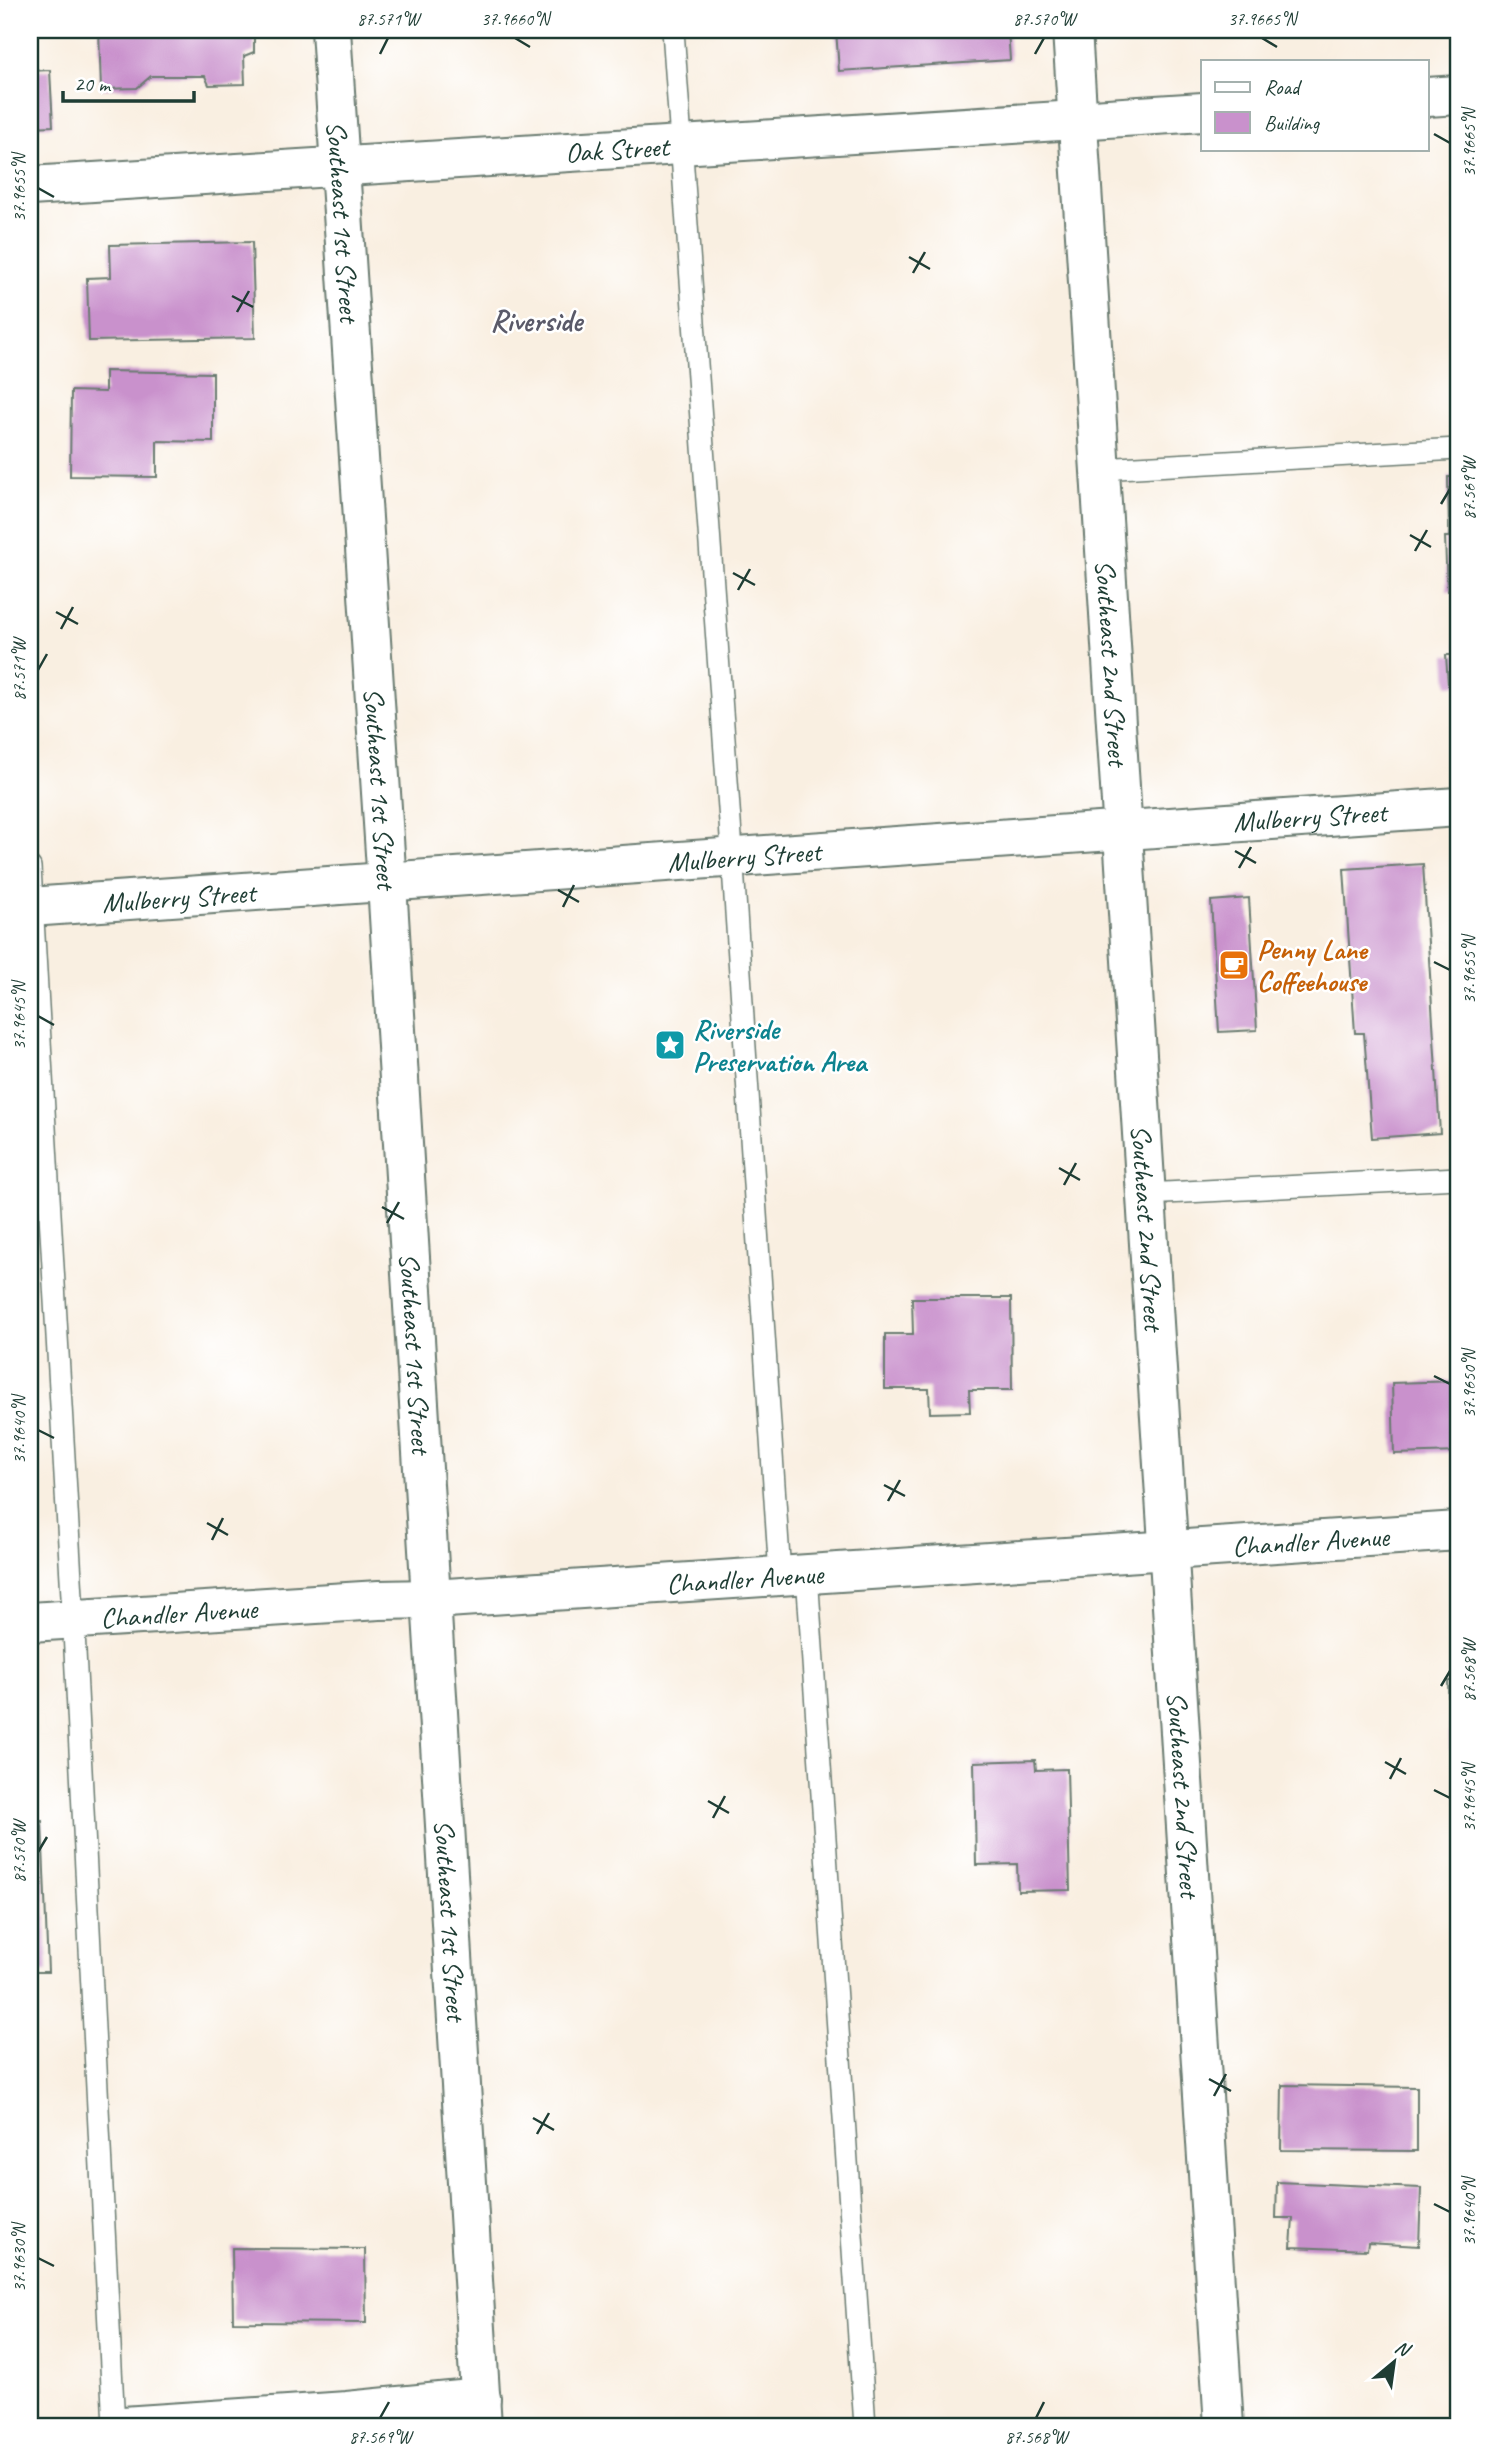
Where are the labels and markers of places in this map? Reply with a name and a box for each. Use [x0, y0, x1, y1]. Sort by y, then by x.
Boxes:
place label: Penny Lane Coffeehouse [1257, 932, 1369, 999]
cafe icon: Penny Lane Coffeehouse [1217, 948, 1251, 982]
place label: Riverside Preservation Area [693, 1012, 869, 1079]
place icon: Riverside Preservation Area [653, 1028, 687, 1062]

